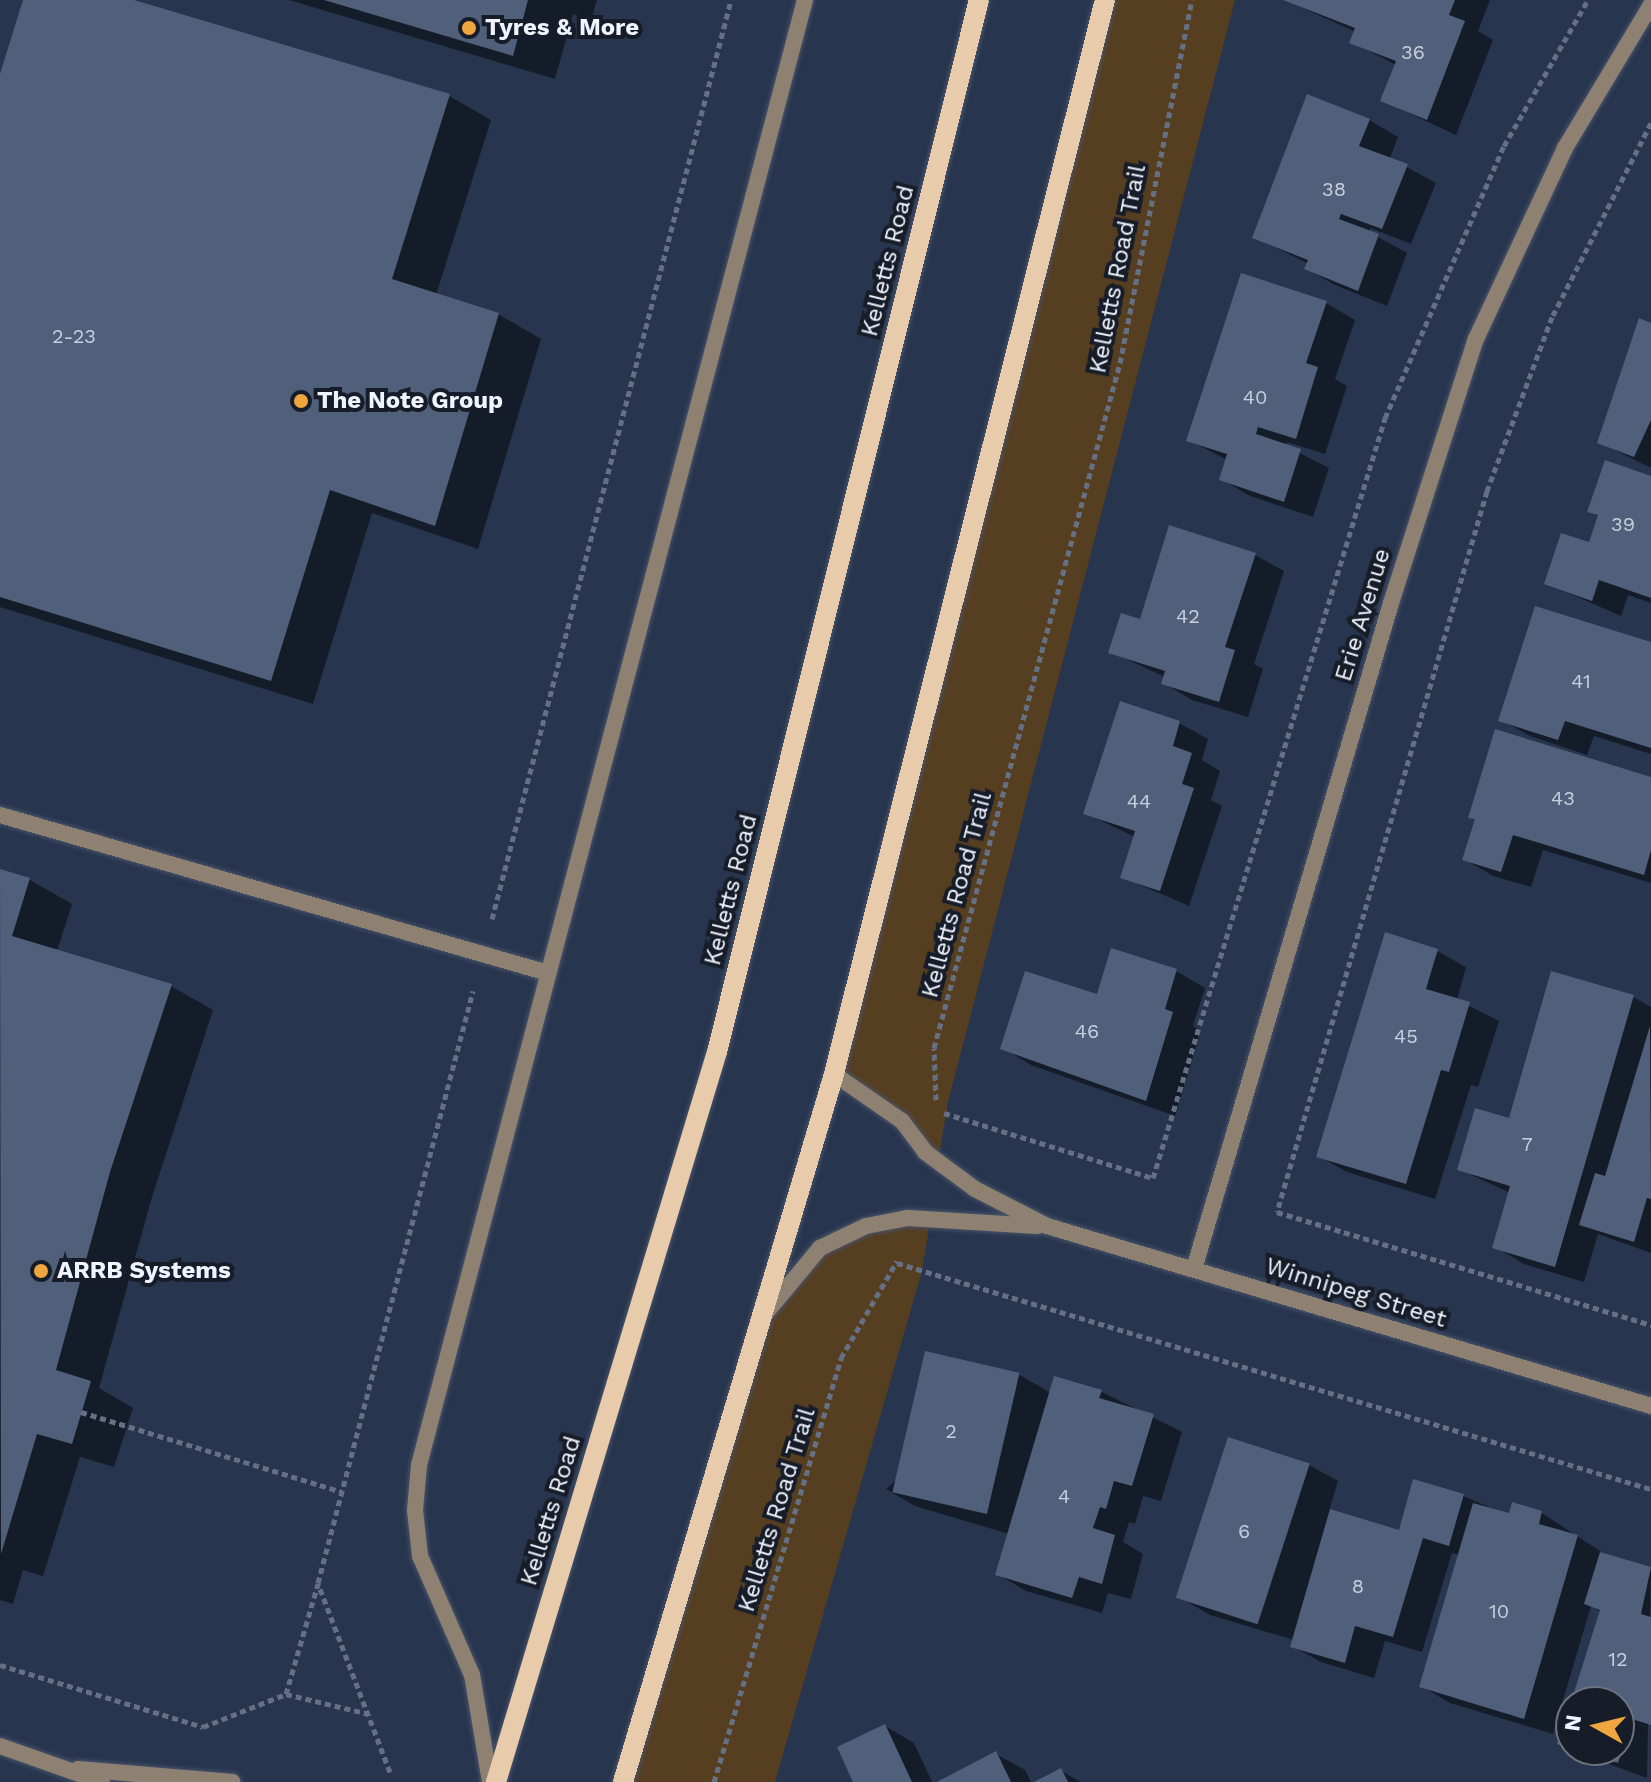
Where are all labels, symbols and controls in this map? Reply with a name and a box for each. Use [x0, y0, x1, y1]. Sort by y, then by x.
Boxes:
place label: Tyres & More [485, 14, 639, 42]
marker: Tyres & More [460, 19, 478, 37]
house number: 36 [1401, 40, 1425, 64]
street label: Kelletts Road Trail [1084, 162, 1152, 376]
house number: 38 [1322, 177, 1346, 201]
street label: Kelletts Road [855, 182, 921, 340]
house number: 2-23 [52, 324, 96, 348]
house number: 40 [1243, 385, 1267, 409]
place label: The Note Group [317, 387, 503, 415]
marker: The Note Group [292, 392, 310, 410]
house number: 39 [1611, 512, 1635, 536]
street label: Erie Avenue [1329, 545, 1397, 685]
house number: 42 [1176, 604, 1200, 628]
house number: 41 [1571, 669, 1591, 693]
house number: 43 [1551, 786, 1575, 810]
street label: Kelletts Road Trail [916, 789, 998, 1001]
house number: 44 [1127, 789, 1151, 813]
street label: Kelletts Road [698, 811, 764, 969]
house number: 46 [1075, 1019, 1099, 1043]
house number: 45 [1394, 1024, 1418, 1048]
house number: 7 [1521, 1132, 1533, 1156]
street label: Winnipeg Street [1262, 1252, 1450, 1334]
place label: ARRB Systems [57, 1257, 231, 1285]
marker: ARRB Systems [32, 1262, 50, 1280]
street label: Kelletts Road Trail [732, 1404, 822, 1616]
house number: 2 [945, 1419, 957, 1443]
street label: Kelletts Road [515, 1433, 587, 1589]
house number: 4 [1058, 1484, 1070, 1508]
house number: 6 [1238, 1519, 1250, 1543]
house number: 8 [1352, 1574, 1364, 1598]
house number: 10 [1489, 1599, 1509, 1623]
house number: 12 [1608, 1647, 1628, 1671]
north arrow [1555, 1686, 1635, 1766]
text: N [1559, 1713, 1586, 1733]

